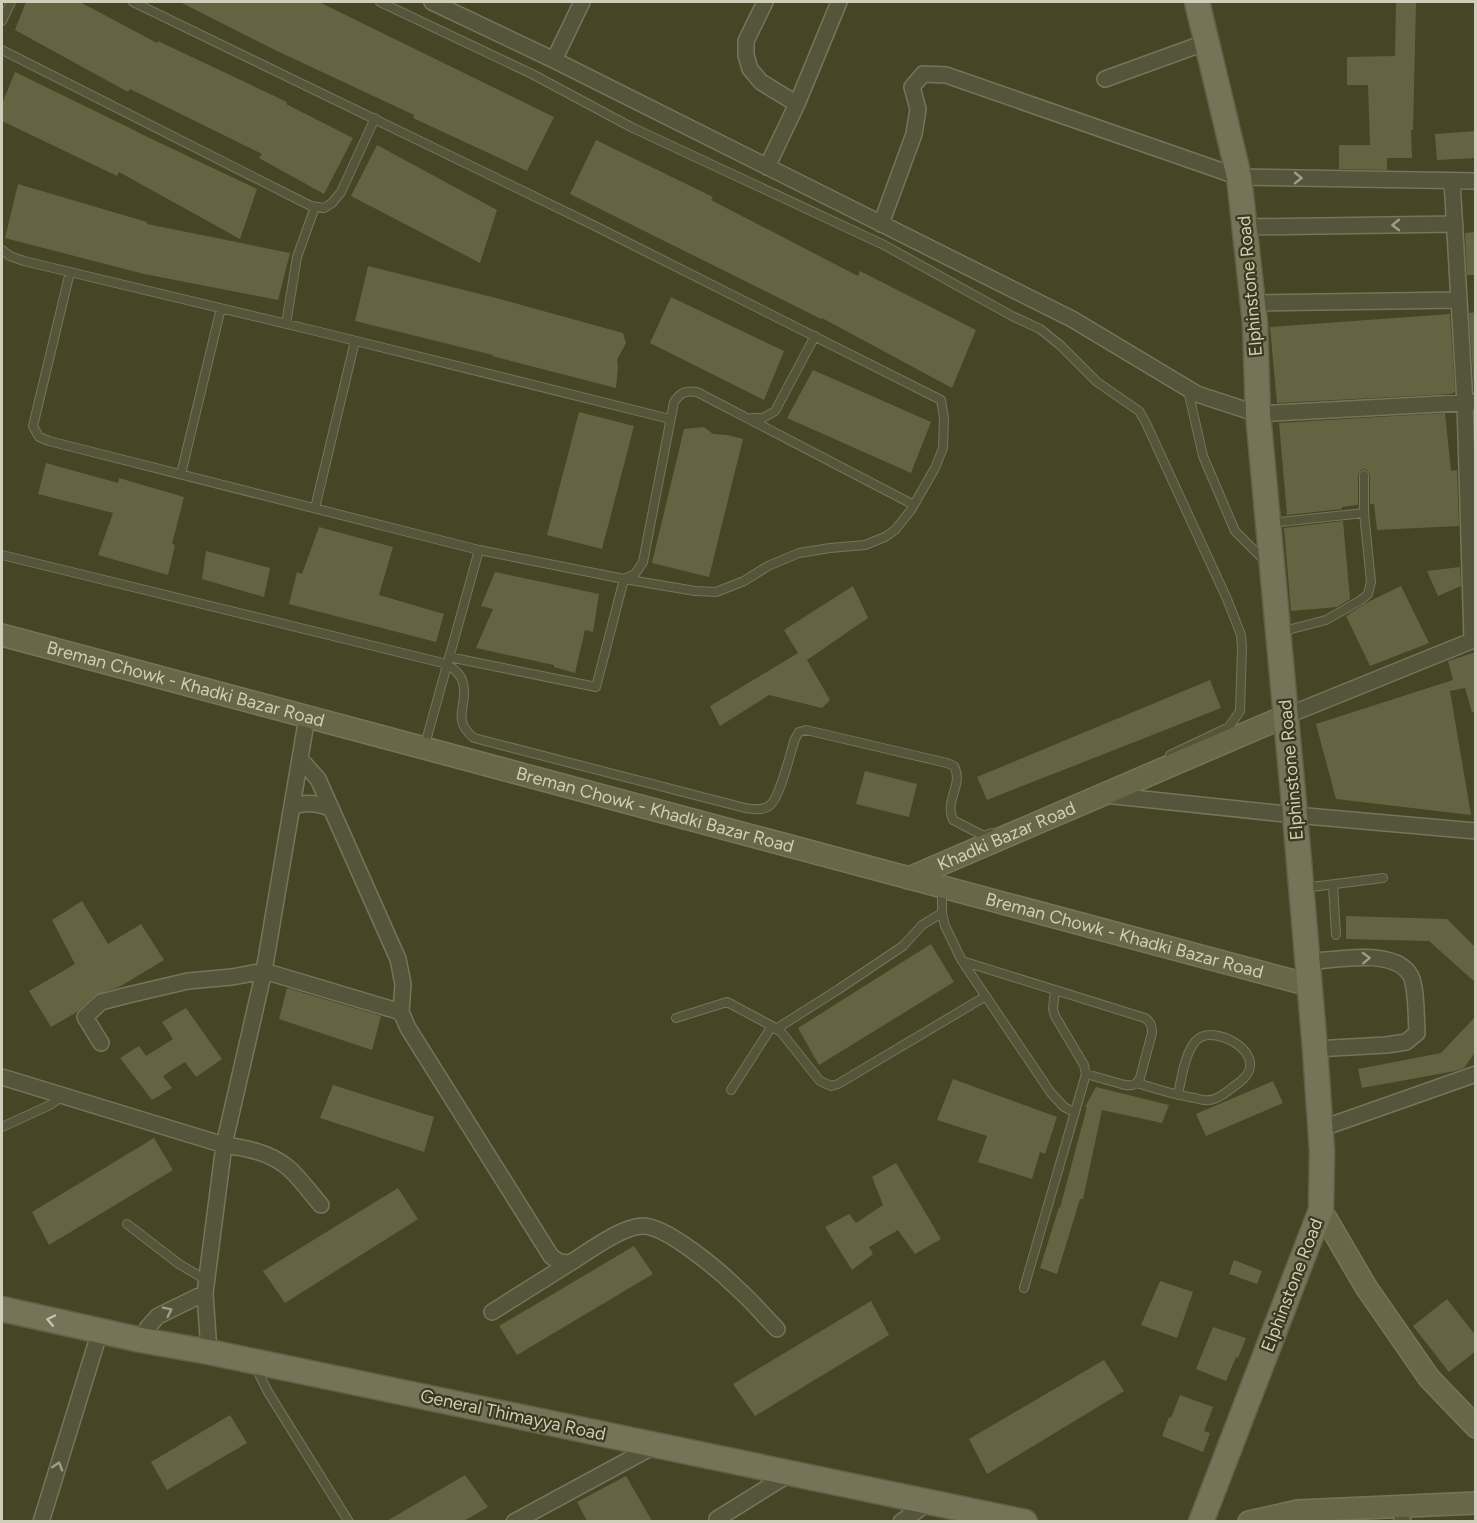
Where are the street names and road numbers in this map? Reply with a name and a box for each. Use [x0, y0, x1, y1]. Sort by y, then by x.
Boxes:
street label: Elphinstone Road [1233, 215, 1267, 357]
street label: Breman Chowk - Khadki Bazar Road [44, 636, 327, 732]
street label: Elphinstone Road [1274, 699, 1308, 841]
street label: Breman Chowk - Khadki Bazar Road [514, 762, 796, 858]
street label: Khadki Bazar Road [934, 797, 1079, 876]
street label: Breman Chowk - Khadki Bazar Road [983, 888, 1266, 983]
street label: Elphinstone Road [1256, 1215, 1328, 1355]
street label: General Thimayya Road [418, 1385, 608, 1445]

